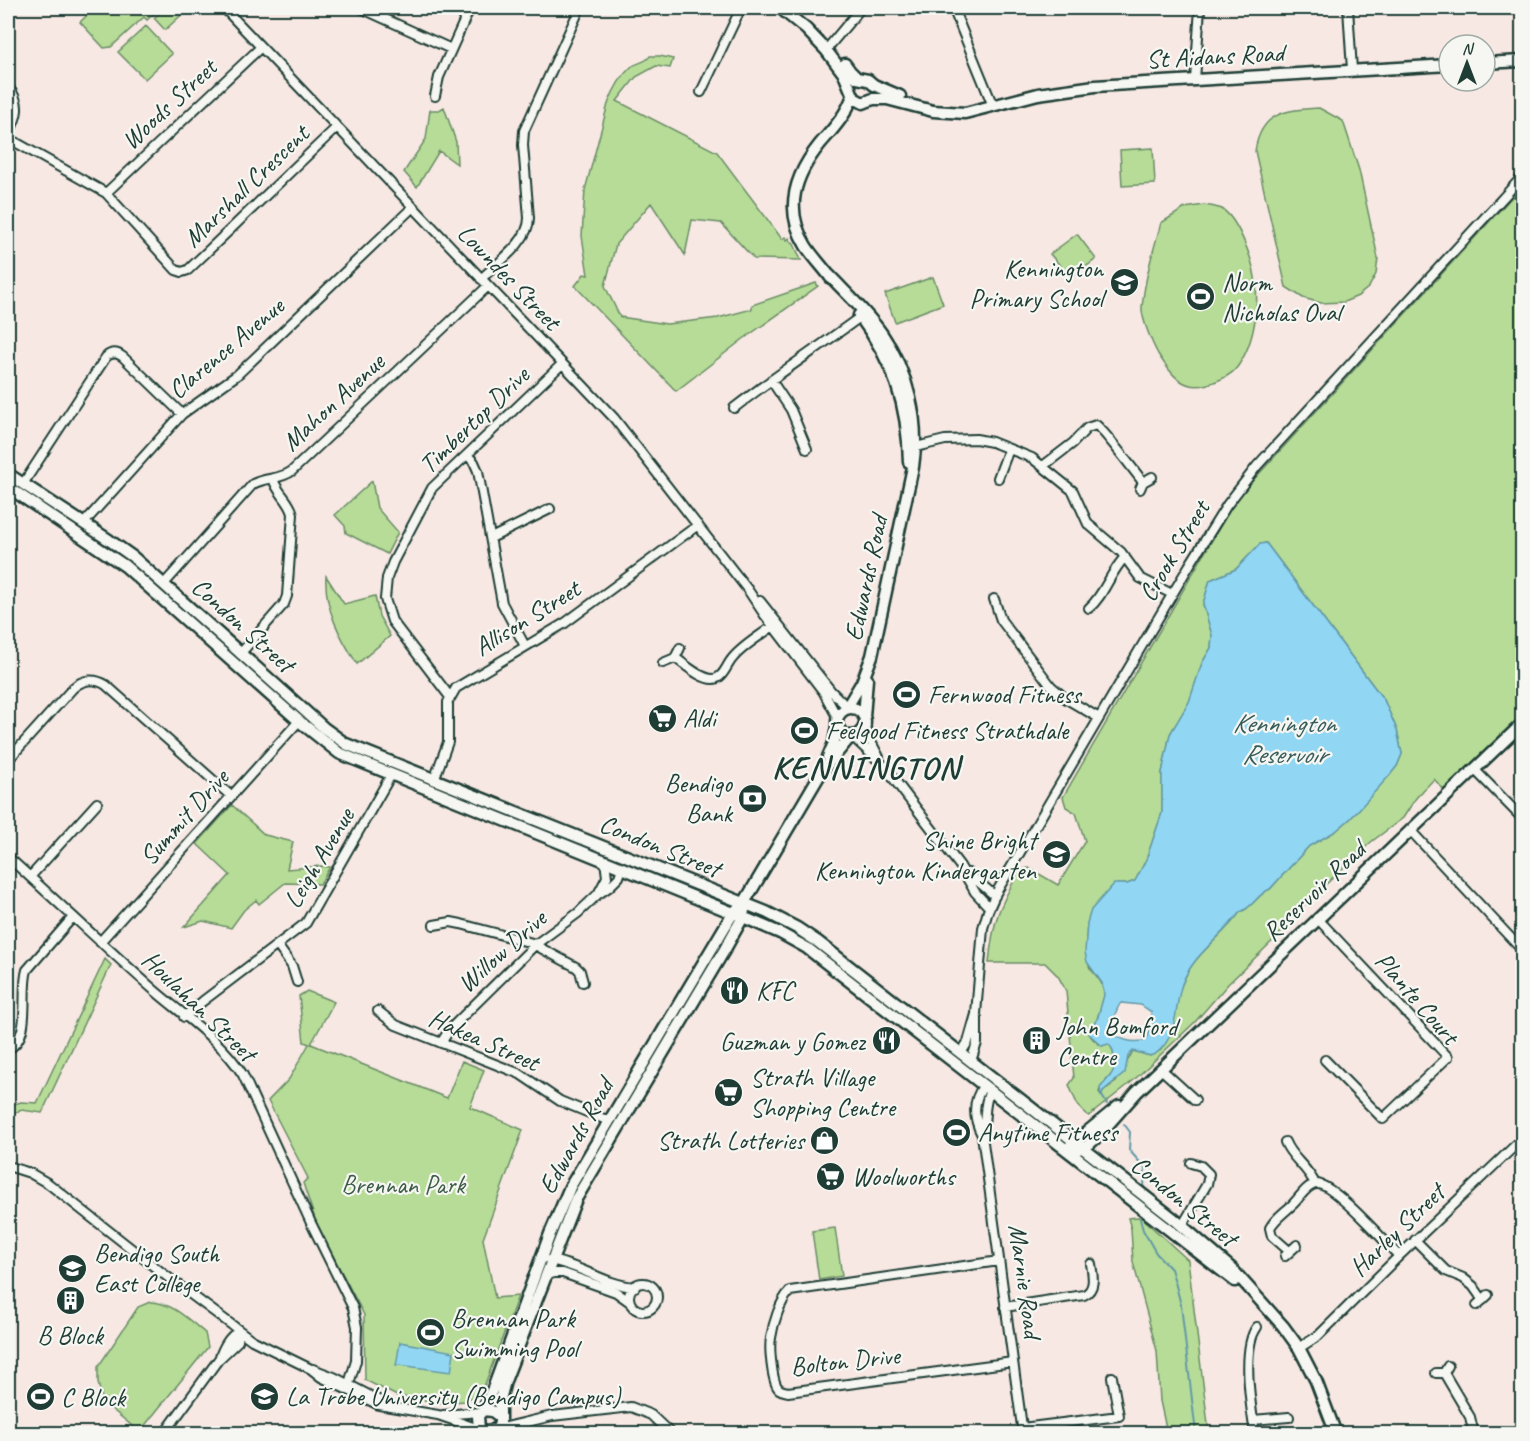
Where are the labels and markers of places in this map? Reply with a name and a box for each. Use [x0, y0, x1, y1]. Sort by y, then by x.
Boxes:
place label: Kennington Primary School [969, 252, 1108, 315]
place label: Norm Nicholas Oval [1222, 266, 1345, 329]
school or university icon: Kennington Primary School [1108, 267, 1140, 299]
sports icon: Norm Nicholas Oval [1185, 281, 1217, 313]
sports icon: Fernwood Fitness [891, 678, 923, 710]
place label: Fernwood Fitness [928, 678, 1083, 711]
supermarket icon: Aldi [646, 702, 678, 734]
place label: Aldi [683, 702, 719, 735]
sports icon: Feelgood Fitness Strathdale [789, 714, 821, 746]
place label: Feelgood Fitness Strathdale [826, 714, 1070, 747]
place label: Bendigo Bank [665, 767, 734, 830]
bank icon: Bendigo Bank [737, 782, 769, 814]
place label: Shine Bright Kennington Kindergarten [815, 824, 1039, 887]
school or university icon: Shine Bright Kennington Kindergarten [1041, 839, 1073, 871]
restaurant icon: KFC [719, 974, 751, 1006]
place label: KFC [756, 974, 797, 1007]
place label: John Bomford Centre [1055, 1010, 1181, 1073]
place label: Guzman y Gomez [720, 1025, 867, 1058]
restaurant icon: Guzman y Gomez [870, 1025, 902, 1057]
building icon: John Bomford Centre [1020, 1025, 1052, 1057]
place label: Strath Village Shopping Centre [750, 1061, 898, 1124]
supermarket icon: Strath Village Shopping Centre [713, 1076, 745, 1108]
sports icon: Anytime Fitness [941, 1116, 973, 1148]
place label: Anytime Fitness [978, 1116, 1119, 1149]
place label: Strath Lotteries [657, 1124, 806, 1157]
shop icon: Strath Lotteries [809, 1124, 841, 1156]
supermarket icon: Woolworths [815, 1160, 847, 1192]
place label: Woolworths [852, 1160, 957, 1193]
place label: Bendigo South East College [94, 1237, 220, 1300]
school or university icon: Bendigo South East College [57, 1252, 89, 1284]
building icon: B Block [54, 1285, 86, 1317]
place label: Brennan Park Swimming Pool [451, 1302, 583, 1365]
sports icon: Brennan Park Swimming Pool [414, 1317, 446, 1349]
place label: B Block [37, 1319, 105, 1352]
school or university icon: La Trobe University (Bendigo Campus) [249, 1380, 281, 1412]
place label: La Trobe University (Bendigo Campus) [286, 1380, 622, 1413]
sports icon: C Block [24, 1381, 56, 1413]
place label: C Block [61, 1381, 128, 1414]

